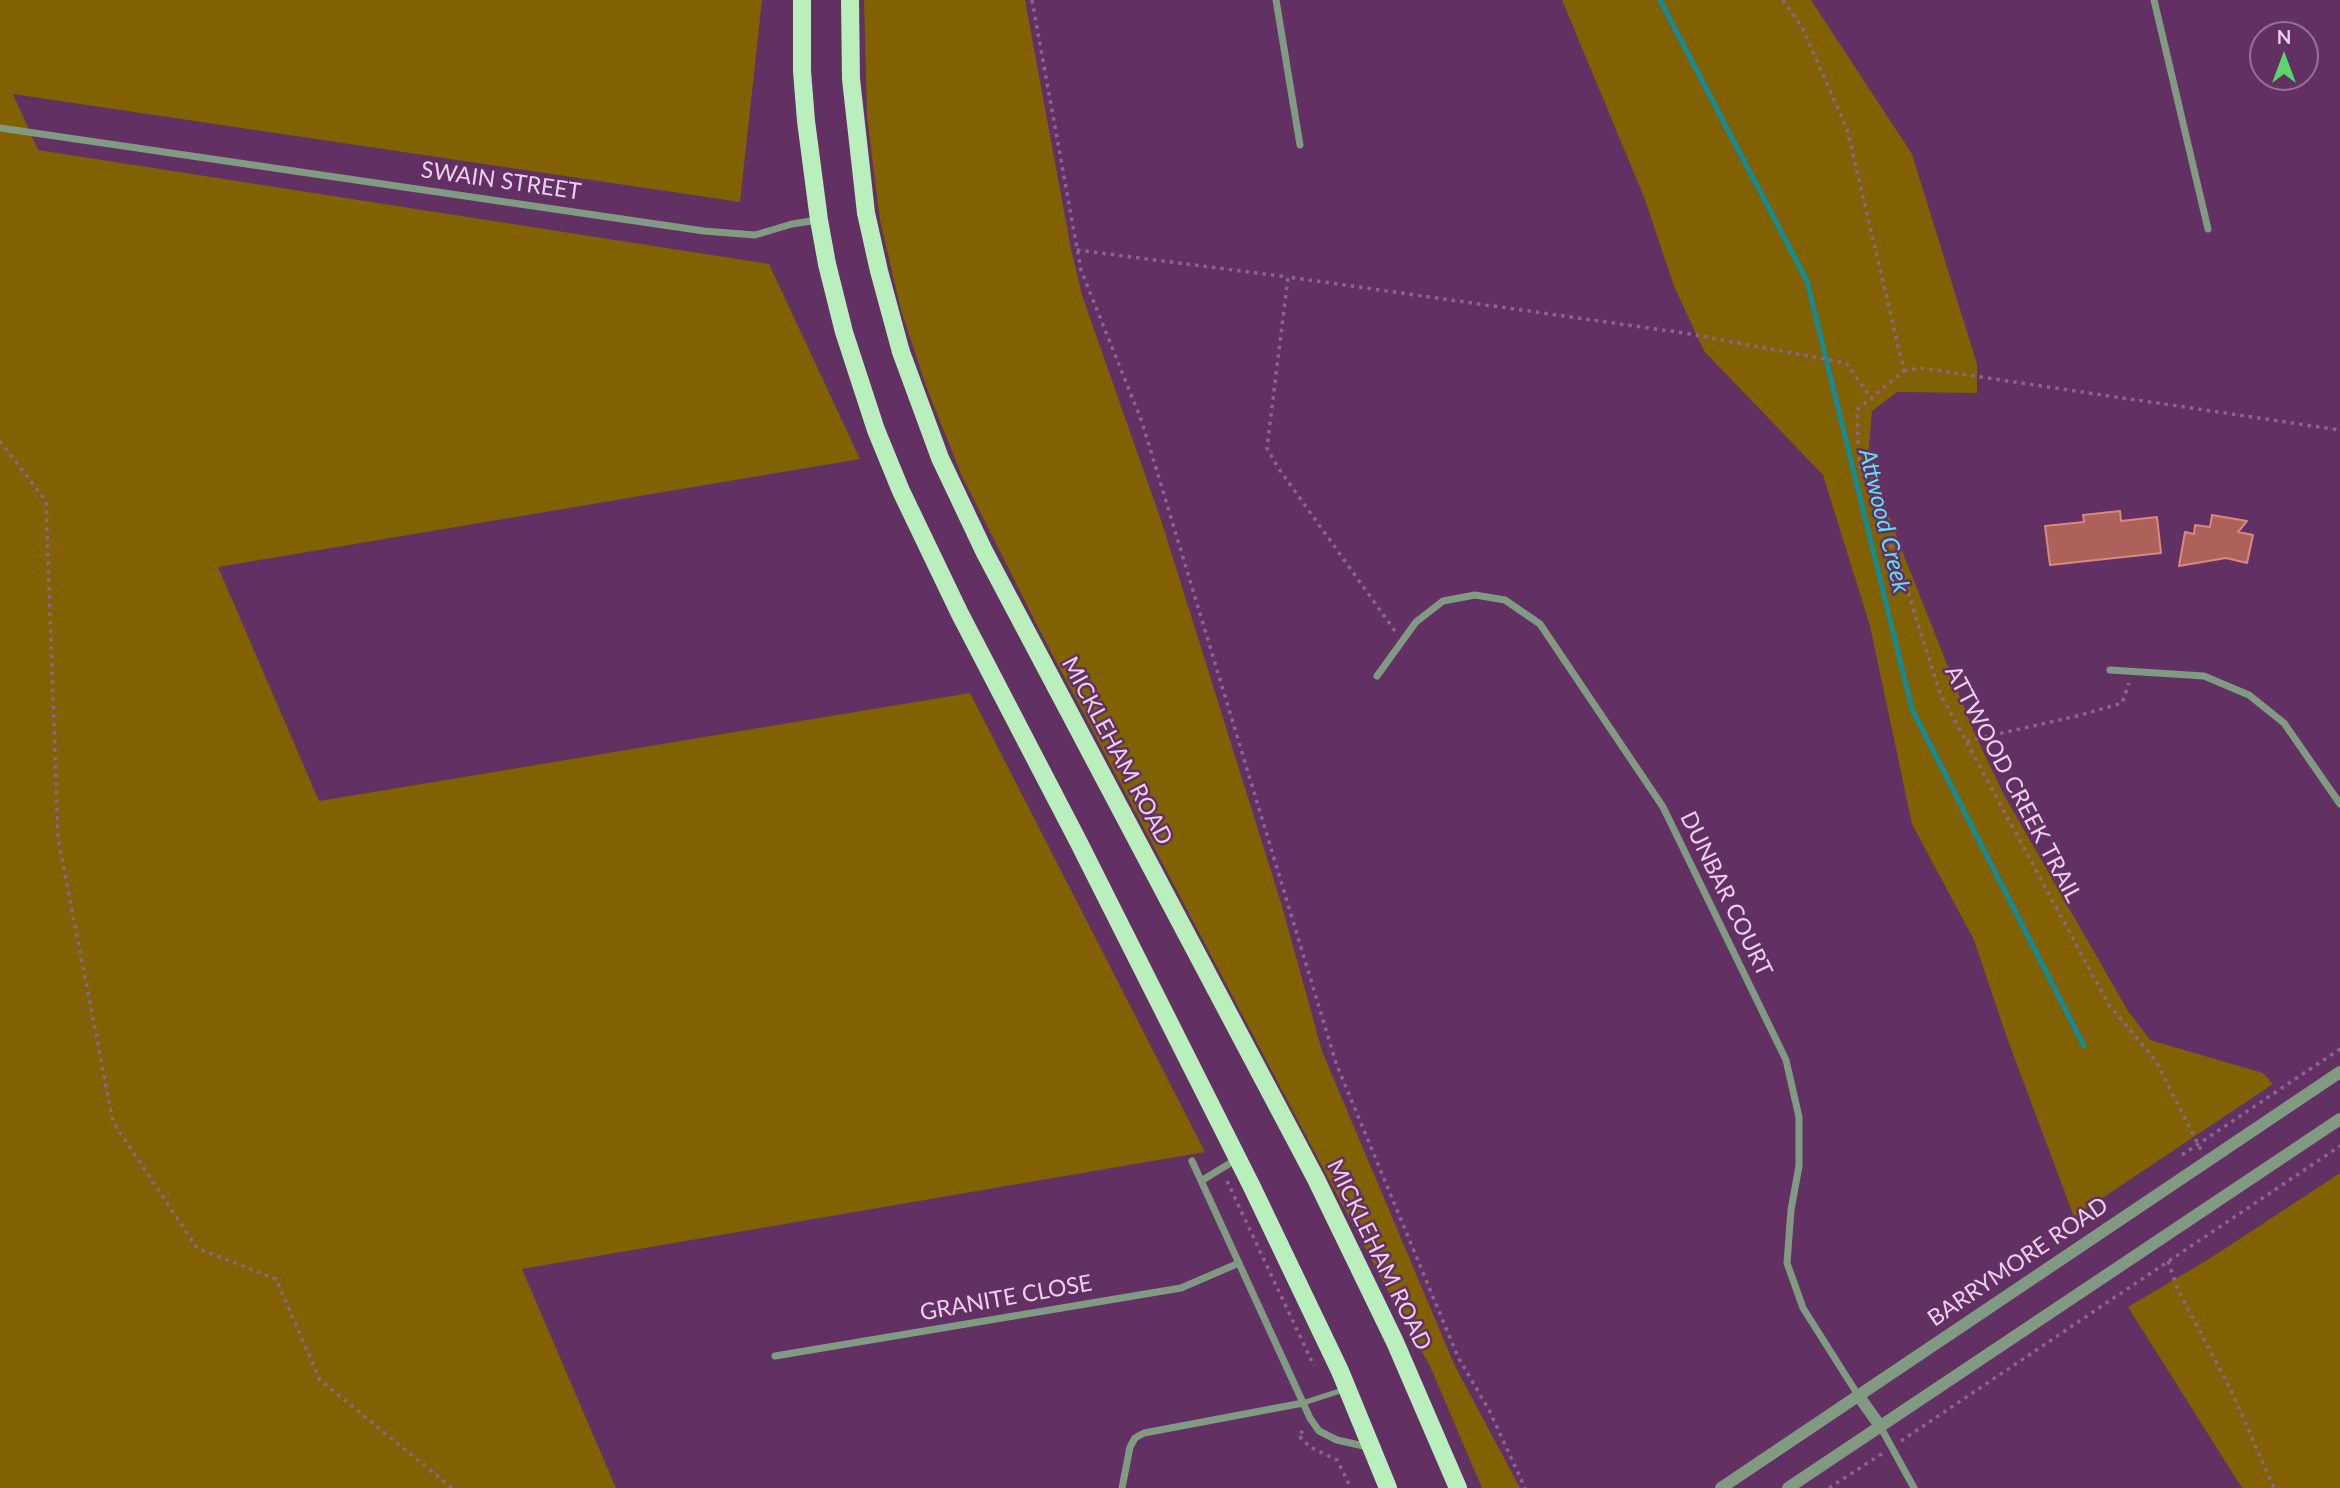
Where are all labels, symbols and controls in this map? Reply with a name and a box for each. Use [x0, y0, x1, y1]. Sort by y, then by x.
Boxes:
north arrow [2249, 21, 2319, 91]
text: N [2277, 25, 2291, 48]
street label: SWAIN STREET [419, 156, 583, 206]
water label: Attwood Creek [1852, 446, 1916, 596]
street label: MICKLEHAM ROAD [1056, 652, 1178, 850]
street label: ATTWOOD CREEK TRAIL [1939, 661, 2087, 907]
street label: DUNBAR COURT [1674, 807, 1778, 981]
street label: MICKLEHAM ROAD [1321, 1155, 1437, 1355]
street label: BARRYMORE ROAD [1923, 1191, 2113, 1333]
street label: GRANITE CLOSE [918, 1269, 1094, 1327]

